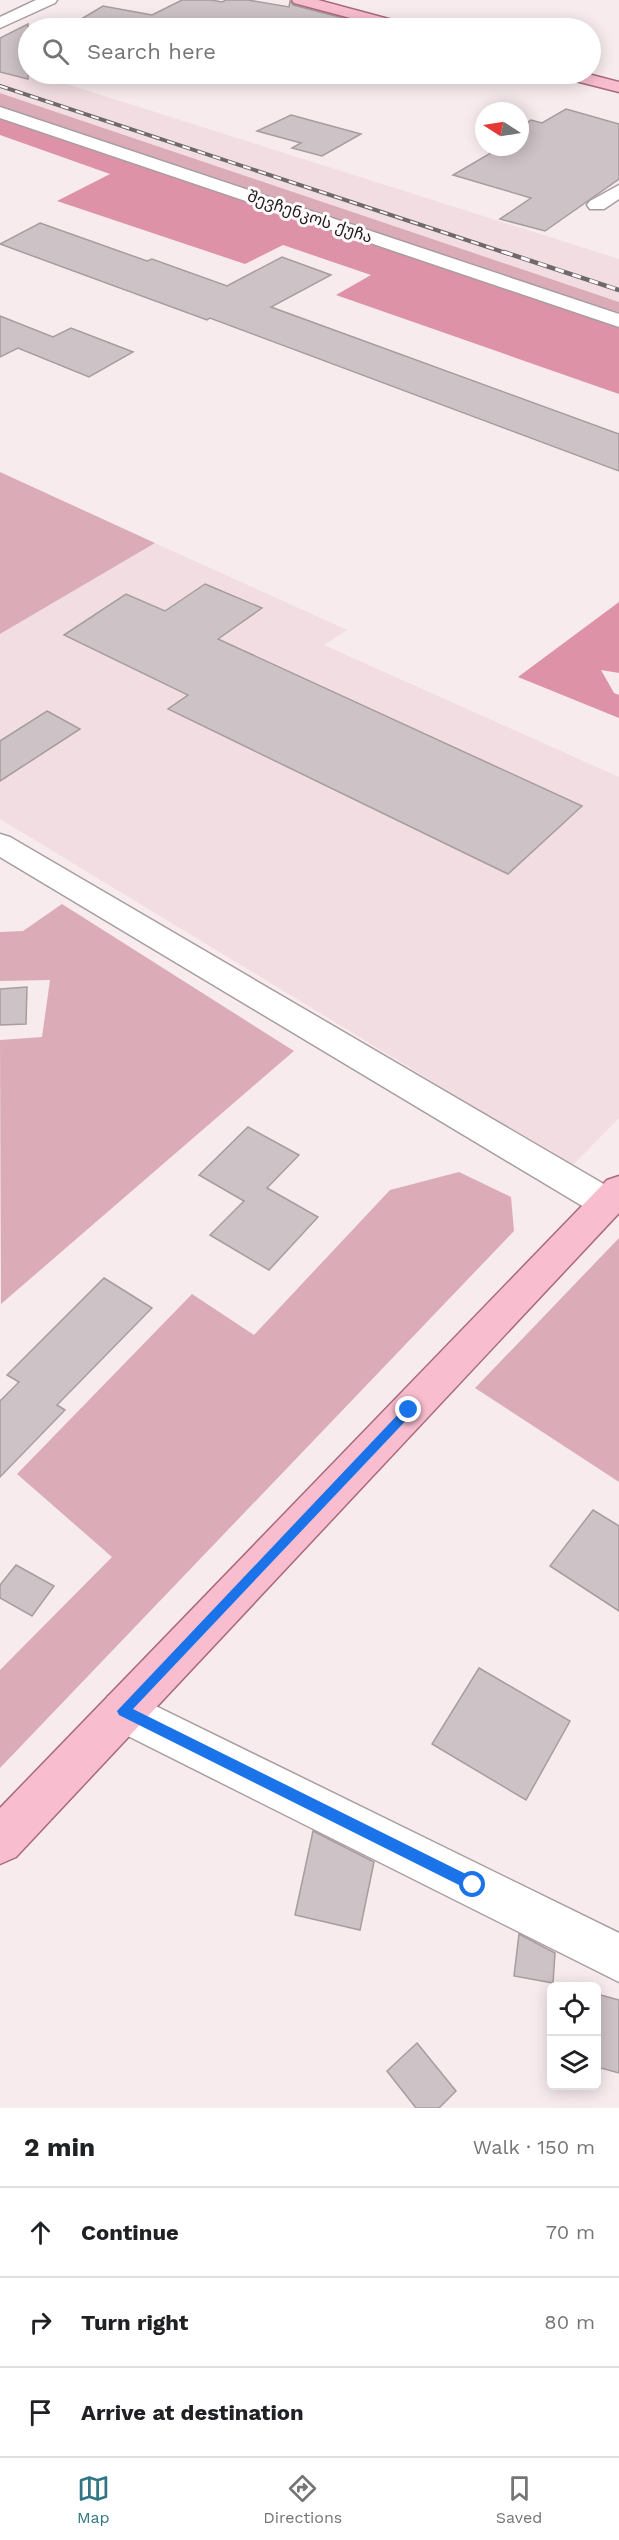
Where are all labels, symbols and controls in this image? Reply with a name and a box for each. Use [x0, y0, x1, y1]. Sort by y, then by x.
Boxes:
search box [18, 18, 601, 84]
icon: search [39, 35, 72, 68]
text: Search here [87, 39, 216, 64]
north arrow [475, 102, 529, 156]
street label: შევჩენკოს ქუჩა [245, 186, 375, 247]
route end [395, 1396, 421, 1422]
route start [459, 1871, 485, 1897]
map controls [547, 1982, 601, 2090]
button: locate [547, 1982, 601, 2036]
button: layers [547, 2036, 601, 2090]
text: 2 min [24, 2132, 95, 2162]
text: Walk · 150 m [473, 2135, 595, 2159]
icon: ahead [24, 2216, 57, 2249]
text: Continue [81, 2220, 179, 2245]
text: 70 m [546, 2220, 595, 2244]
icon: right [24, 2306, 57, 2339]
text: Turn right [81, 2310, 188, 2335]
text: 80 m [544, 2310, 595, 2334]
icon: arrive [24, 2396, 57, 2429]
text: Arrive at destination [81, 2400, 304, 2425]
tab: Map [77, 2472, 110, 2527]
tab: Directions [263, 2472, 342, 2527]
tab: Saved [496, 2472, 542, 2527]

